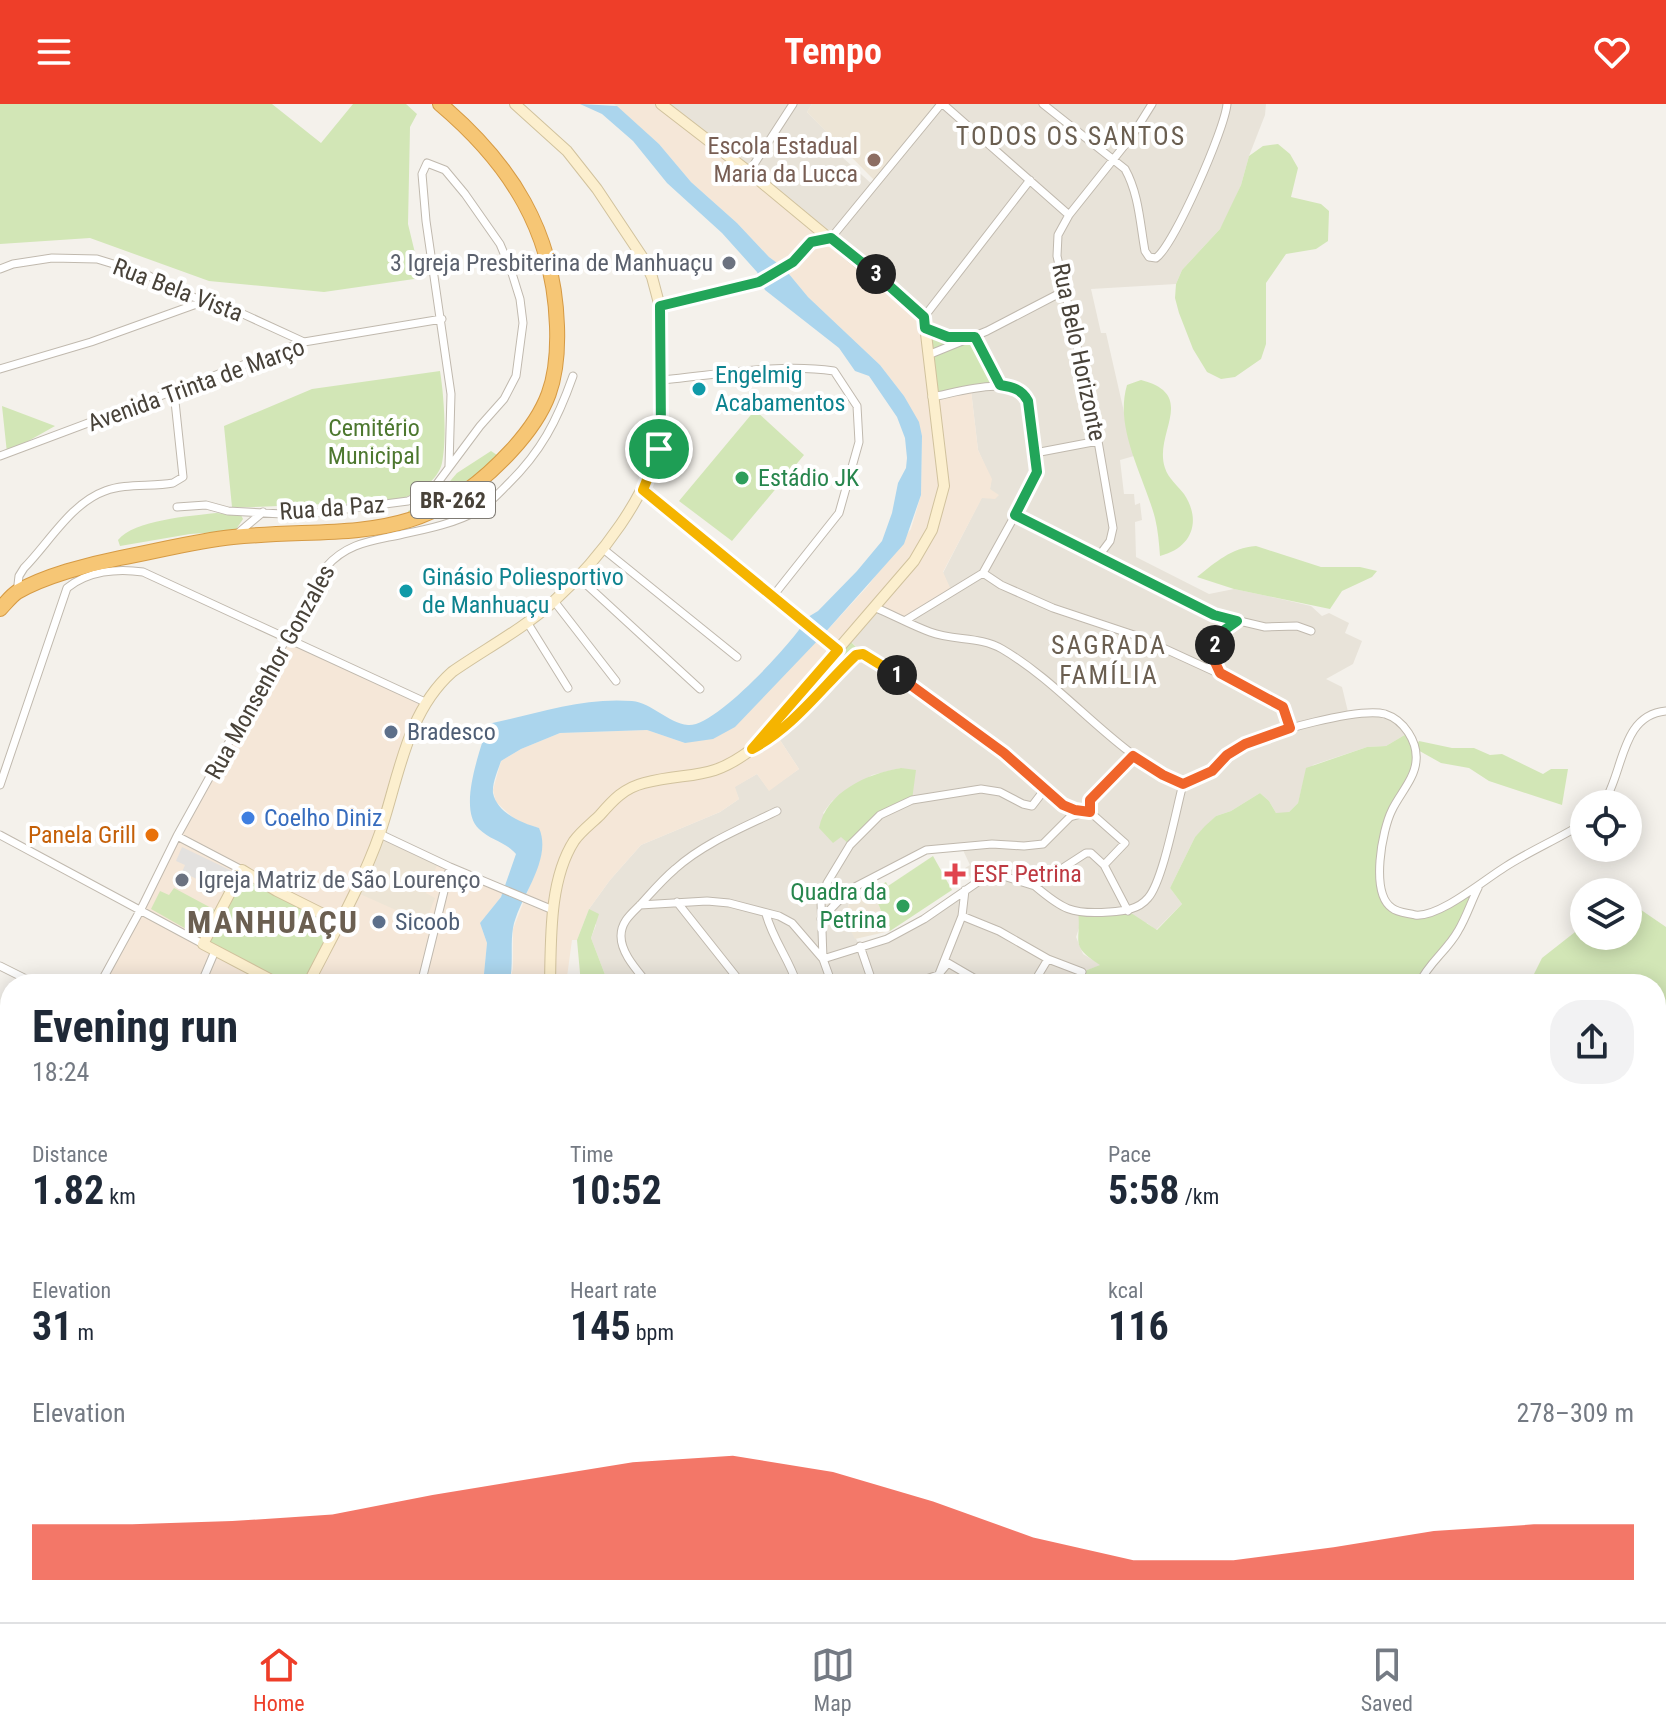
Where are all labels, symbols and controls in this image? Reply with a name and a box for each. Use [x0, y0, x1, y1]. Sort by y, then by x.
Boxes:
icon: menu [32, 30, 76, 74]
icon: heart [1590, 30, 1634, 74]
text: Tempo [784, 31, 882, 73]
district label: TODOS OS SANTOS [956, 121, 1186, 151]
place label: Escola Estadual Maria da Lucca [707, 132, 858, 188]
marker: Escola Estadual Maria da Lucca [865, 151, 883, 169]
place label: 3 Igreja Presbiterina de Manhuaçu [390, 249, 713, 277]
street label: Rua Bela Vista [109, 252, 247, 328]
marker: 3 Igreja Presbiterina de Manhuaçu [720, 254, 738, 272]
pin: 3 [856, 254, 896, 294]
text: 3 [870, 261, 882, 286]
street label: Rua Belo Horizonte [1047, 261, 1111, 443]
street label: Avenida Trinta de Março [84, 333, 308, 437]
place label: Engelmig Acabamentos [715, 361, 846, 417]
marker: Engelmig Acabamentos [690, 380, 708, 398]
park label: Cemitério Municipal [328, 414, 420, 470]
pin [625, 415, 693, 483]
icon: arrive [637, 427, 681, 471]
place label: Estádio JK [758, 464, 859, 492]
marker: Estádio JK [733, 469, 751, 487]
road number: BR-262 [411, 482, 495, 518]
street label: Rua da Paz [278, 490, 386, 526]
street label: Rua Monsenhor Gonzales [199, 560, 341, 784]
place label: Ginásio Poliesportivo de Manhuaçu [422, 563, 624, 619]
marker: Ginásio Poliesportivo de Manhuaçu [397, 582, 415, 600]
pin: 2 [1195, 625, 1235, 665]
district label: SAGRADA FAMÍLIA [1051, 630, 1167, 690]
text: 2 [1209, 632, 1221, 657]
pin: 1 [877, 655, 917, 695]
text: 1 [891, 662, 903, 687]
place label: Bradesco [407, 718, 496, 746]
marker: Bradesco [382, 723, 400, 741]
map controls [1570, 790, 1642, 950]
button: locate [1570, 790, 1642, 862]
place label: Coelho Diniz [264, 804, 382, 832]
marker: Coelho Diniz [239, 809, 257, 827]
place label: Panela Grill [28, 821, 136, 849]
marker: Panela Grill [143, 826, 161, 844]
place label: ESF Petrina [973, 860, 1082, 888]
marker: ESF Petrina [944, 863, 966, 885]
place label: Igreja Matriz de São Lourenço [198, 866, 480, 894]
marker: Igreja Matriz de São Lourenço [173, 871, 191, 889]
place label: Quadra da Petrina [790, 878, 887, 934]
button: layers [1570, 878, 1642, 950]
marker: Quadra da Petrina [894, 897, 912, 915]
district label: MANHUAÇU [187, 903, 359, 941]
place label: Sicoob [395, 908, 460, 936]
marker: Sicoob [370, 913, 388, 931]
button: share [1550, 1000, 1634, 1084]
text: Evening run [32, 1001, 238, 1053]
text: 18:24 [32, 1057, 89, 1087]
text: Distance [32, 1142, 108, 1167]
text: Time [570, 1142, 613, 1167]
text: Pace [1108, 1142, 1151, 1167]
text: 1.82 [32, 1167, 104, 1214]
text: 10:52 [570, 1167, 662, 1214]
text: 5:58 [1108, 1167, 1180, 1214]
text: km [104, 1184, 136, 1209]
text: /km [1180, 1184, 1219, 1209]
text: Elevation [32, 1278, 111, 1303]
text: Heart rate [570, 1278, 657, 1303]
text: kcal [1108, 1278, 1143, 1303]
text: 31 [32, 1303, 72, 1350]
text: 145 [570, 1303, 631, 1350]
text: 116 [1108, 1303, 1169, 1350]
text: m [72, 1320, 94, 1345]
text: bpm [631, 1320, 674, 1345]
text: Elevation [32, 1398, 126, 1428]
text: 278–309 m [1517, 1398, 1634, 1428]
tab: Home [253, 1643, 305, 1716]
tab: Map [811, 1643, 855, 1716]
tab: Saved [1361, 1643, 1413, 1716]

